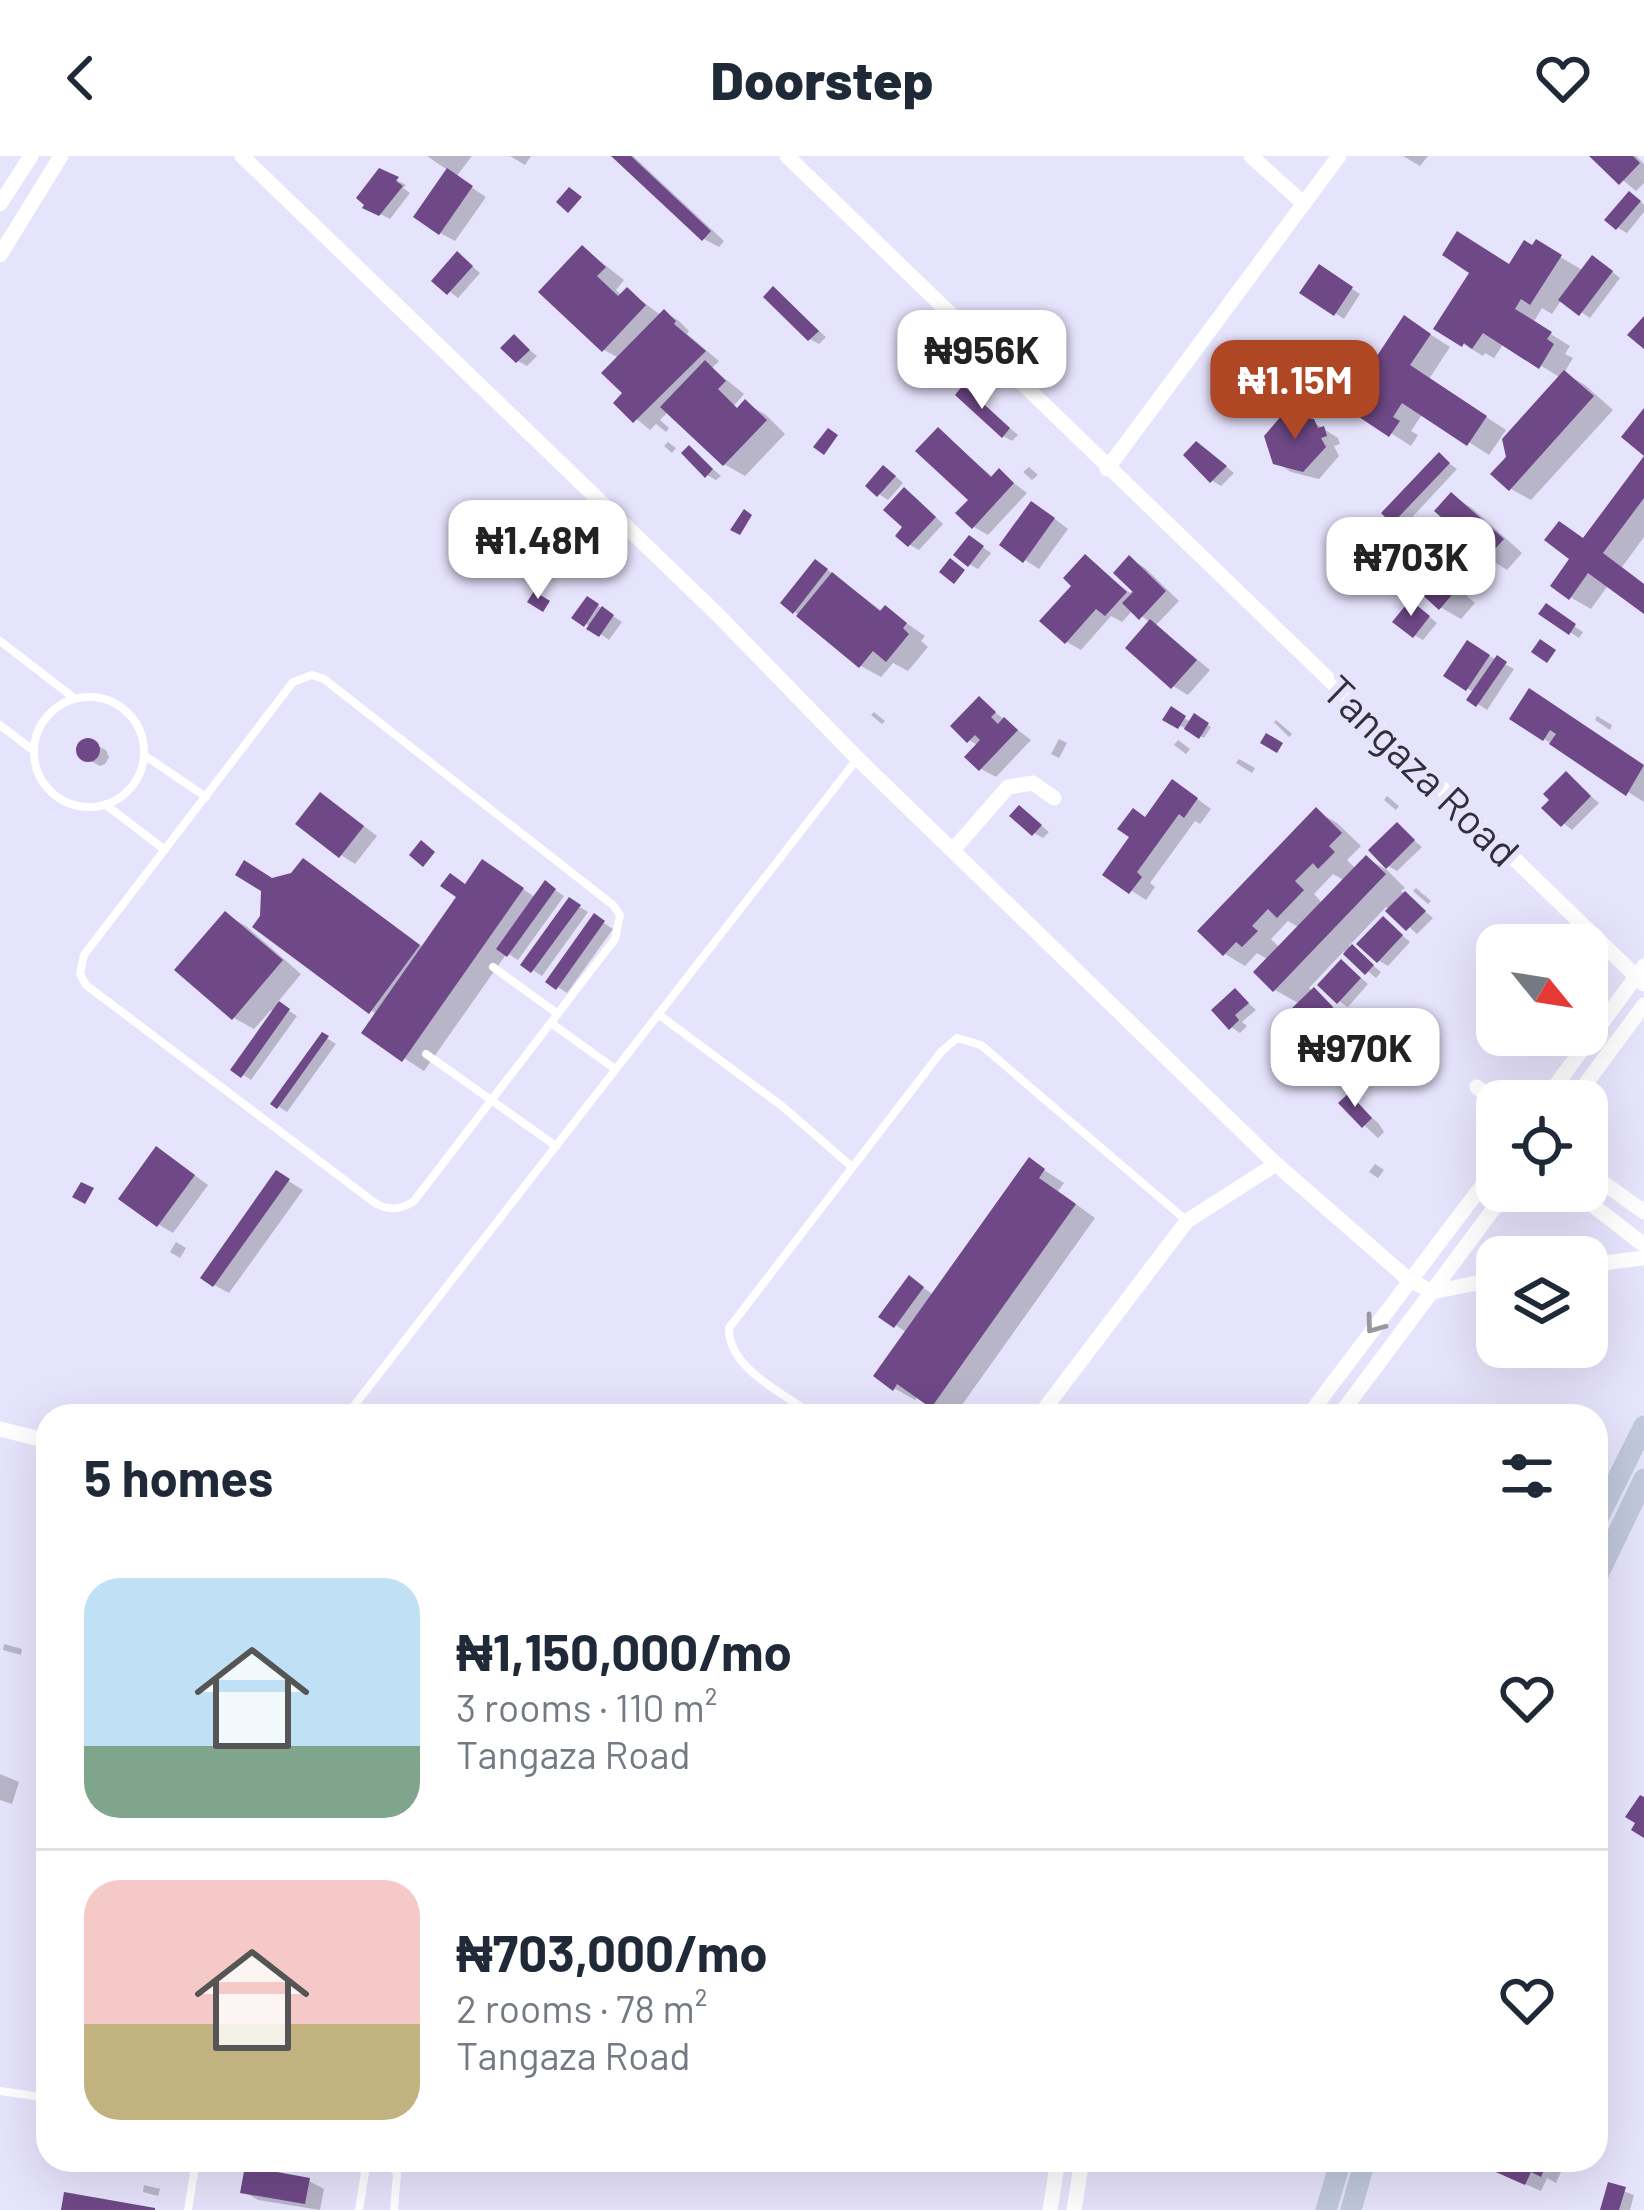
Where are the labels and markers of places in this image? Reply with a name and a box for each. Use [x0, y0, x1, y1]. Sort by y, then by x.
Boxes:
pin: ₦956K [898, 310, 1066, 412]
pin: ₦1.15M [1197, 340, 1393, 442]
pin: ₦1.48M [440, 500, 636, 602]
pin: ₦703K [1327, 517, 1495, 619]
pin: ₦970K [1271, 1008, 1439, 1110]

